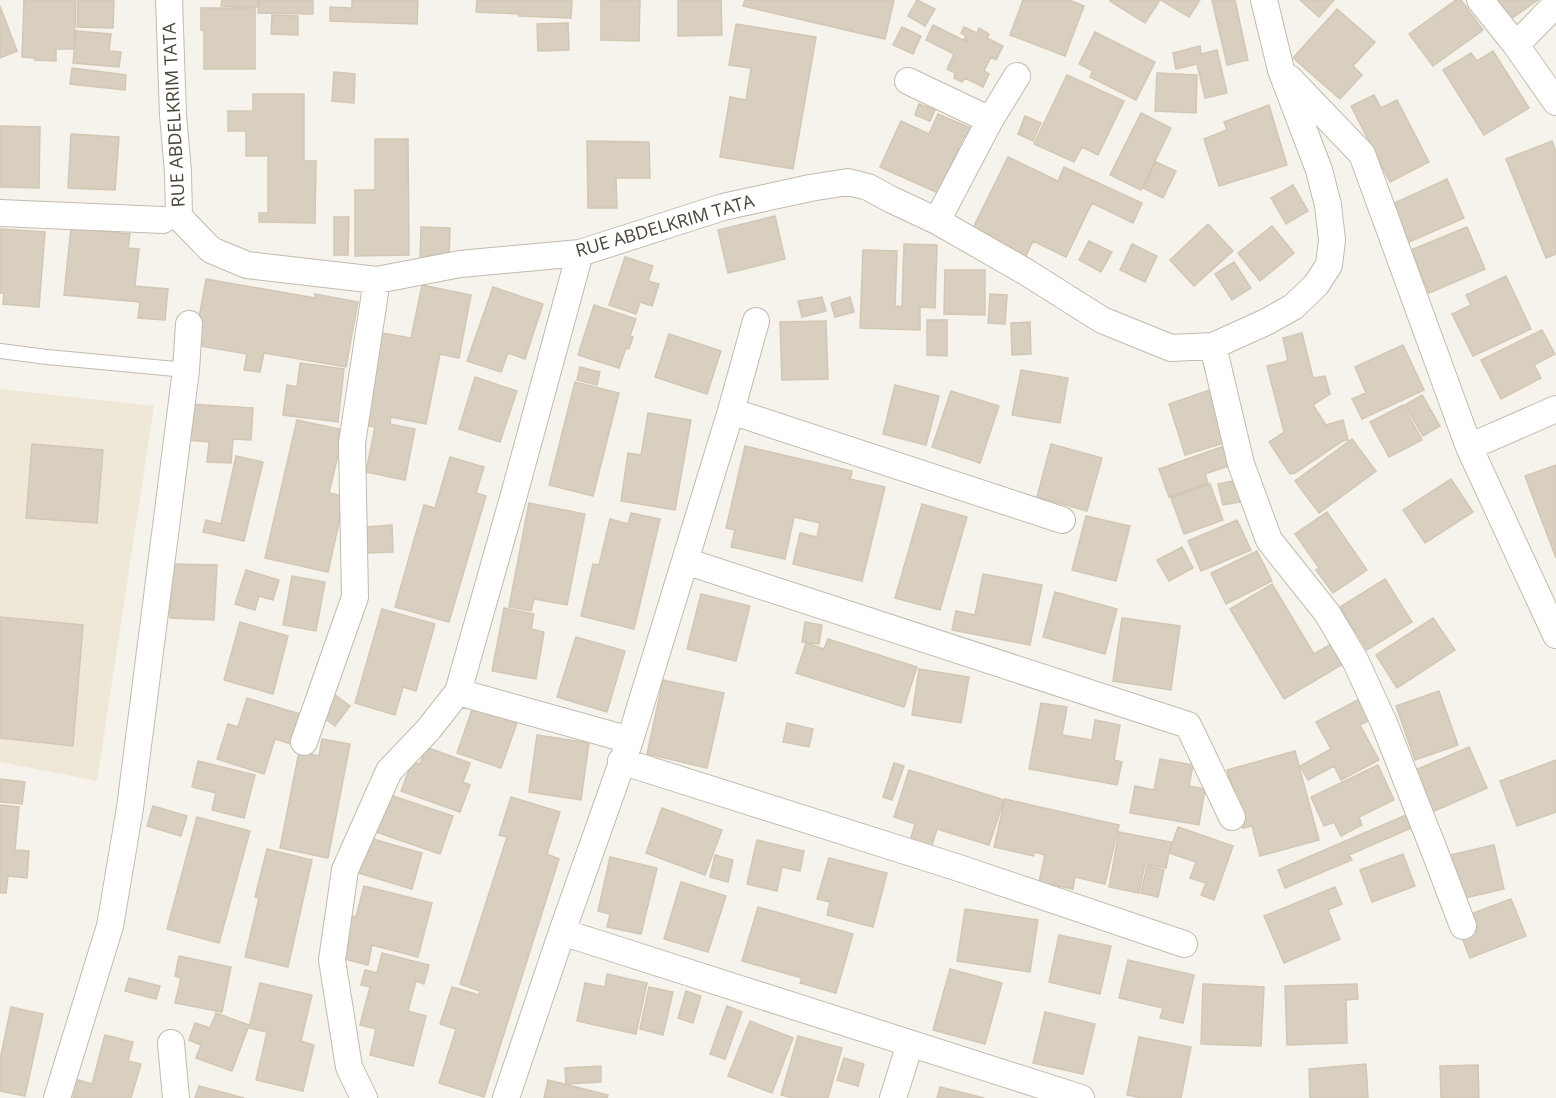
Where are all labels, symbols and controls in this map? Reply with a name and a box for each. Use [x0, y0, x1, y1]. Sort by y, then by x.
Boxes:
street label: RUE ABDELKRIM TATA [156, 21, 190, 208]
street label: RUE ABDELKRIM TATA [573, 188, 758, 262]

